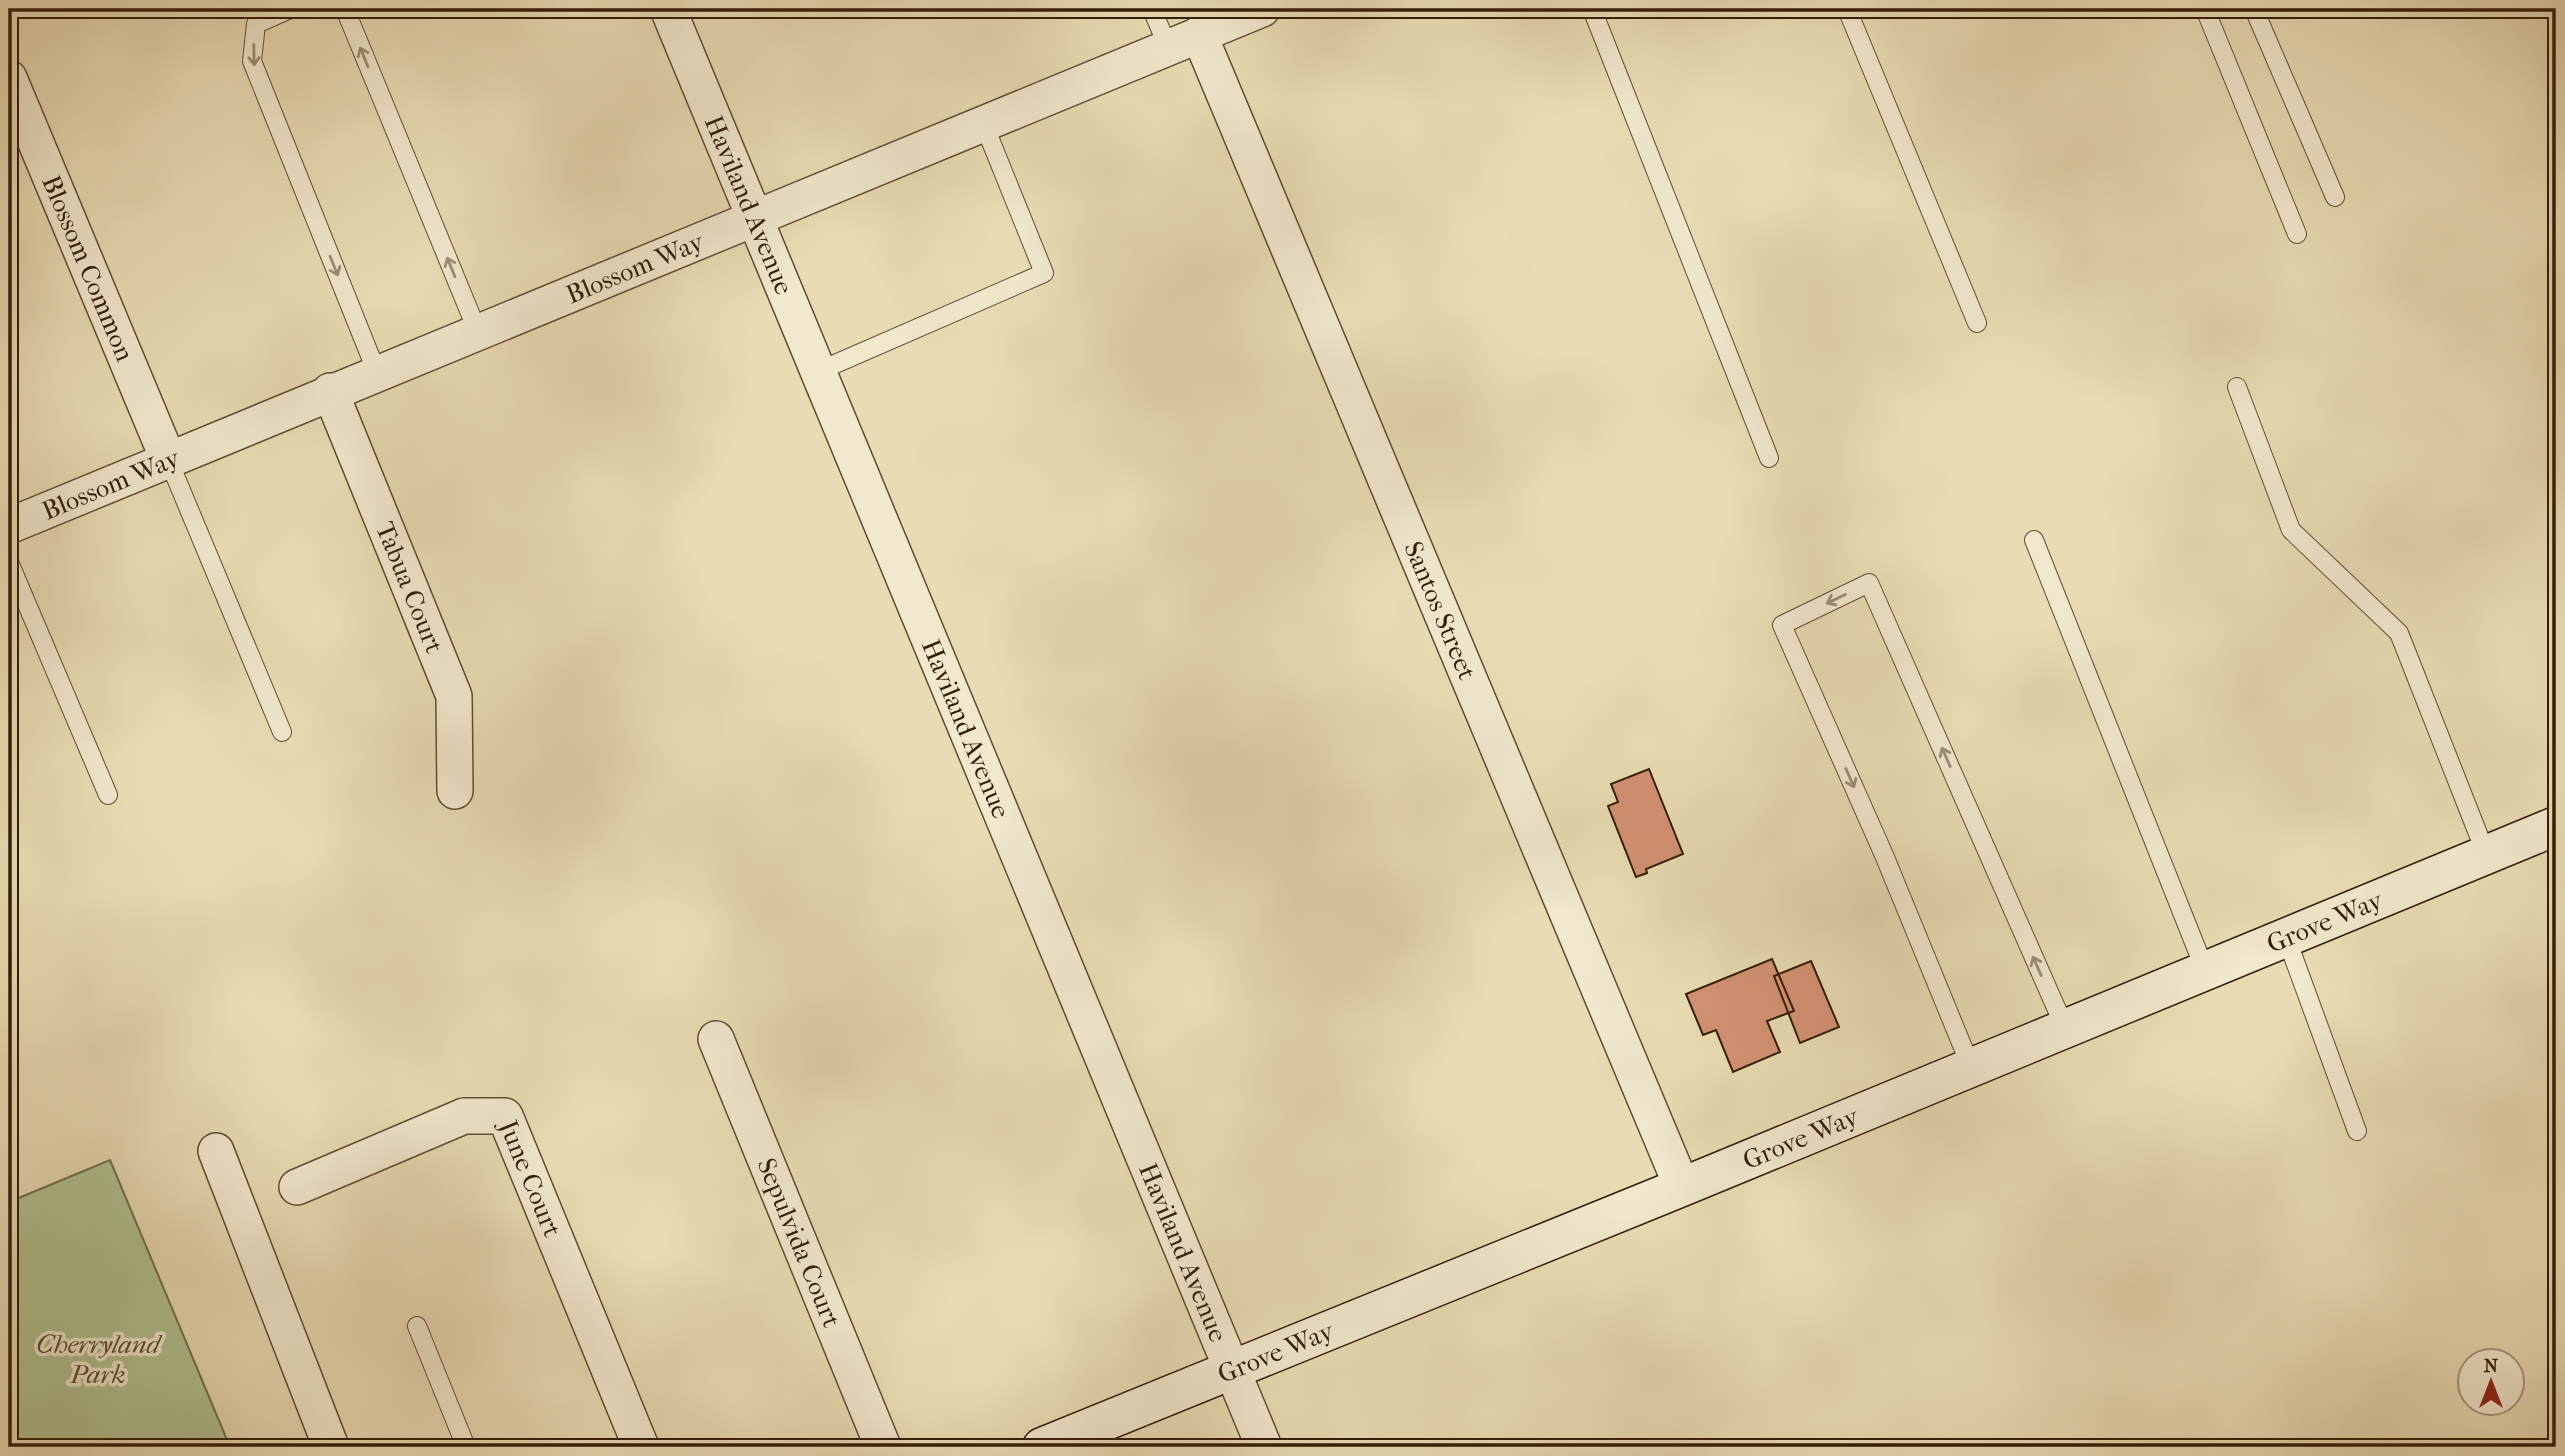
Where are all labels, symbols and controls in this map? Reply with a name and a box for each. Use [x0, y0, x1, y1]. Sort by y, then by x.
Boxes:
one-way arrow [247, 43, 261, 66]
one-way arrow [357, 46, 370, 68]
street label: Haviland Avenue [698, 111, 800, 299]
street label: Blossom Common [36, 171, 141, 366]
street label: Blossom Way [562, 225, 709, 310]
one-way arrow [329, 255, 342, 277]
one-way arrow [444, 257, 457, 278]
street label: Blossom Way [37, 441, 185, 526]
street label: Tabua Court [369, 517, 451, 658]
street label: Santos Street [1398, 537, 1483, 685]
one-way arrow [1826, 592, 1847, 606]
street label: Haviland Avenue [915, 635, 1017, 823]
one-way arrow [1939, 747, 1952, 769]
one-way arrow [1844, 767, 1857, 788]
street label: Grove Way [2262, 884, 2388, 959]
one-way arrow [2030, 956, 2043, 977]
street label: Grove Way [1738, 1100, 1864, 1176]
street label: June Court [492, 1114, 569, 1242]
street label: Sepulvida Court [751, 1153, 848, 1332]
street label: Haviland Avenue [1133, 1158, 1234, 1347]
street label: Grove Way [1213, 1314, 1339, 1390]
park label: Cherryland Park [36, 1329, 164, 1390]
north arrow [2456, 1348, 2526, 1418]
text: N [2484, 1355, 2499, 1377]

